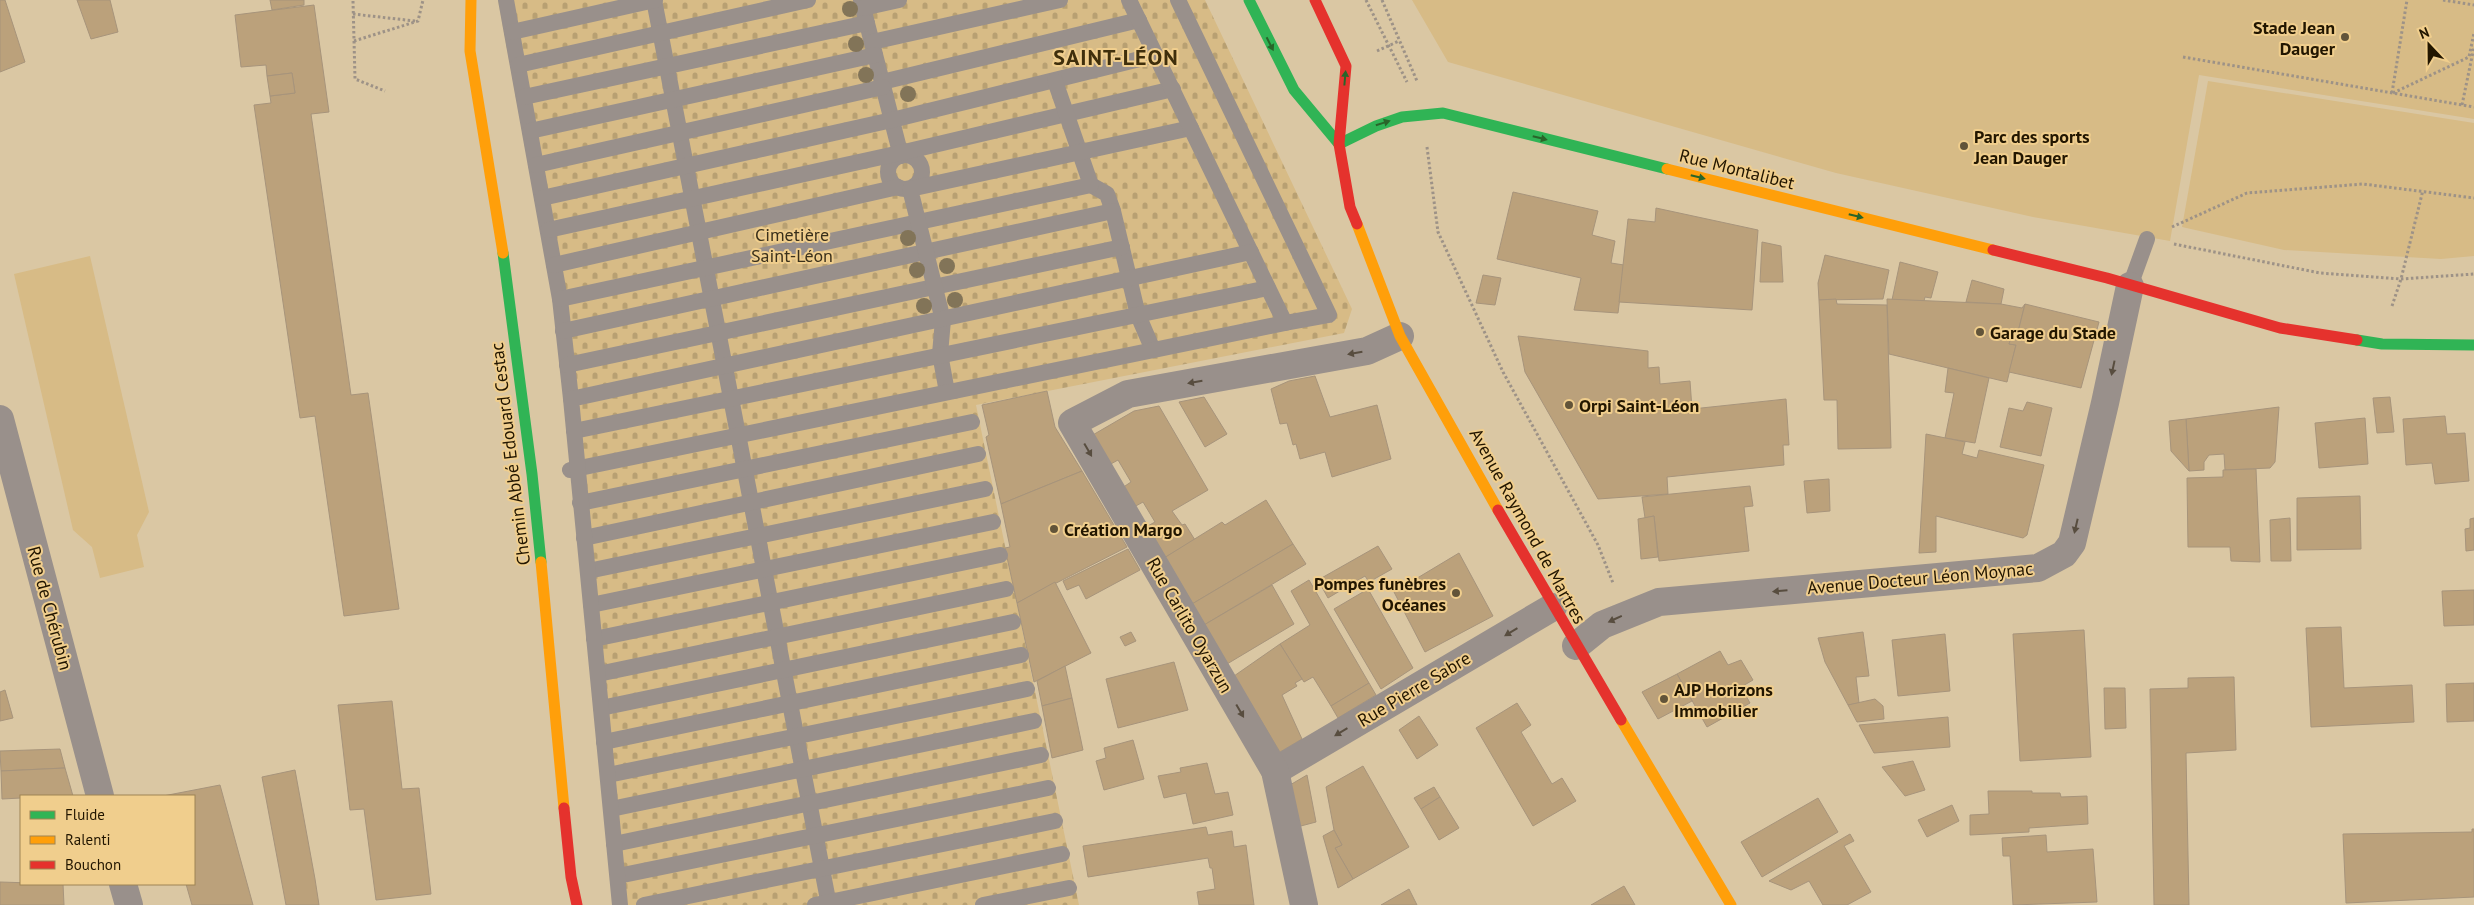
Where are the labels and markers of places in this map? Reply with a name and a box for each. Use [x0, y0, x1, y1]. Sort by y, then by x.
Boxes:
place label: Stade Jean Dauger [2253, 16, 2336, 60]
marker: Stade Jean Dauger [2339, 31, 2351, 43]
place label: Parc des sports Jean Dauger [1973, 125, 2090, 169]
marker: Parc des sports Jean Dauger [1958, 140, 1970, 152]
place label: Garage du Stade [1990, 321, 2116, 344]
marker: Garage du Stade [1974, 326, 1986, 338]
place label: Orpi Saint-Léon [1579, 394, 1699, 417]
marker: Orpi Saint-Léon [1563, 399, 1575, 411]
place label: Création Margo [1064, 518, 1183, 541]
marker: Création Margo [1048, 523, 1060, 535]
place label: Pompes funèbres Océanes [1314, 572, 1446, 616]
marker: Pompes funèbres Océanes [1450, 587, 1462, 599]
place label: AJP Horizons Immobilier [1674, 678, 1773, 722]
marker: AJP Horizons Immobilier [1658, 693, 1670, 705]

